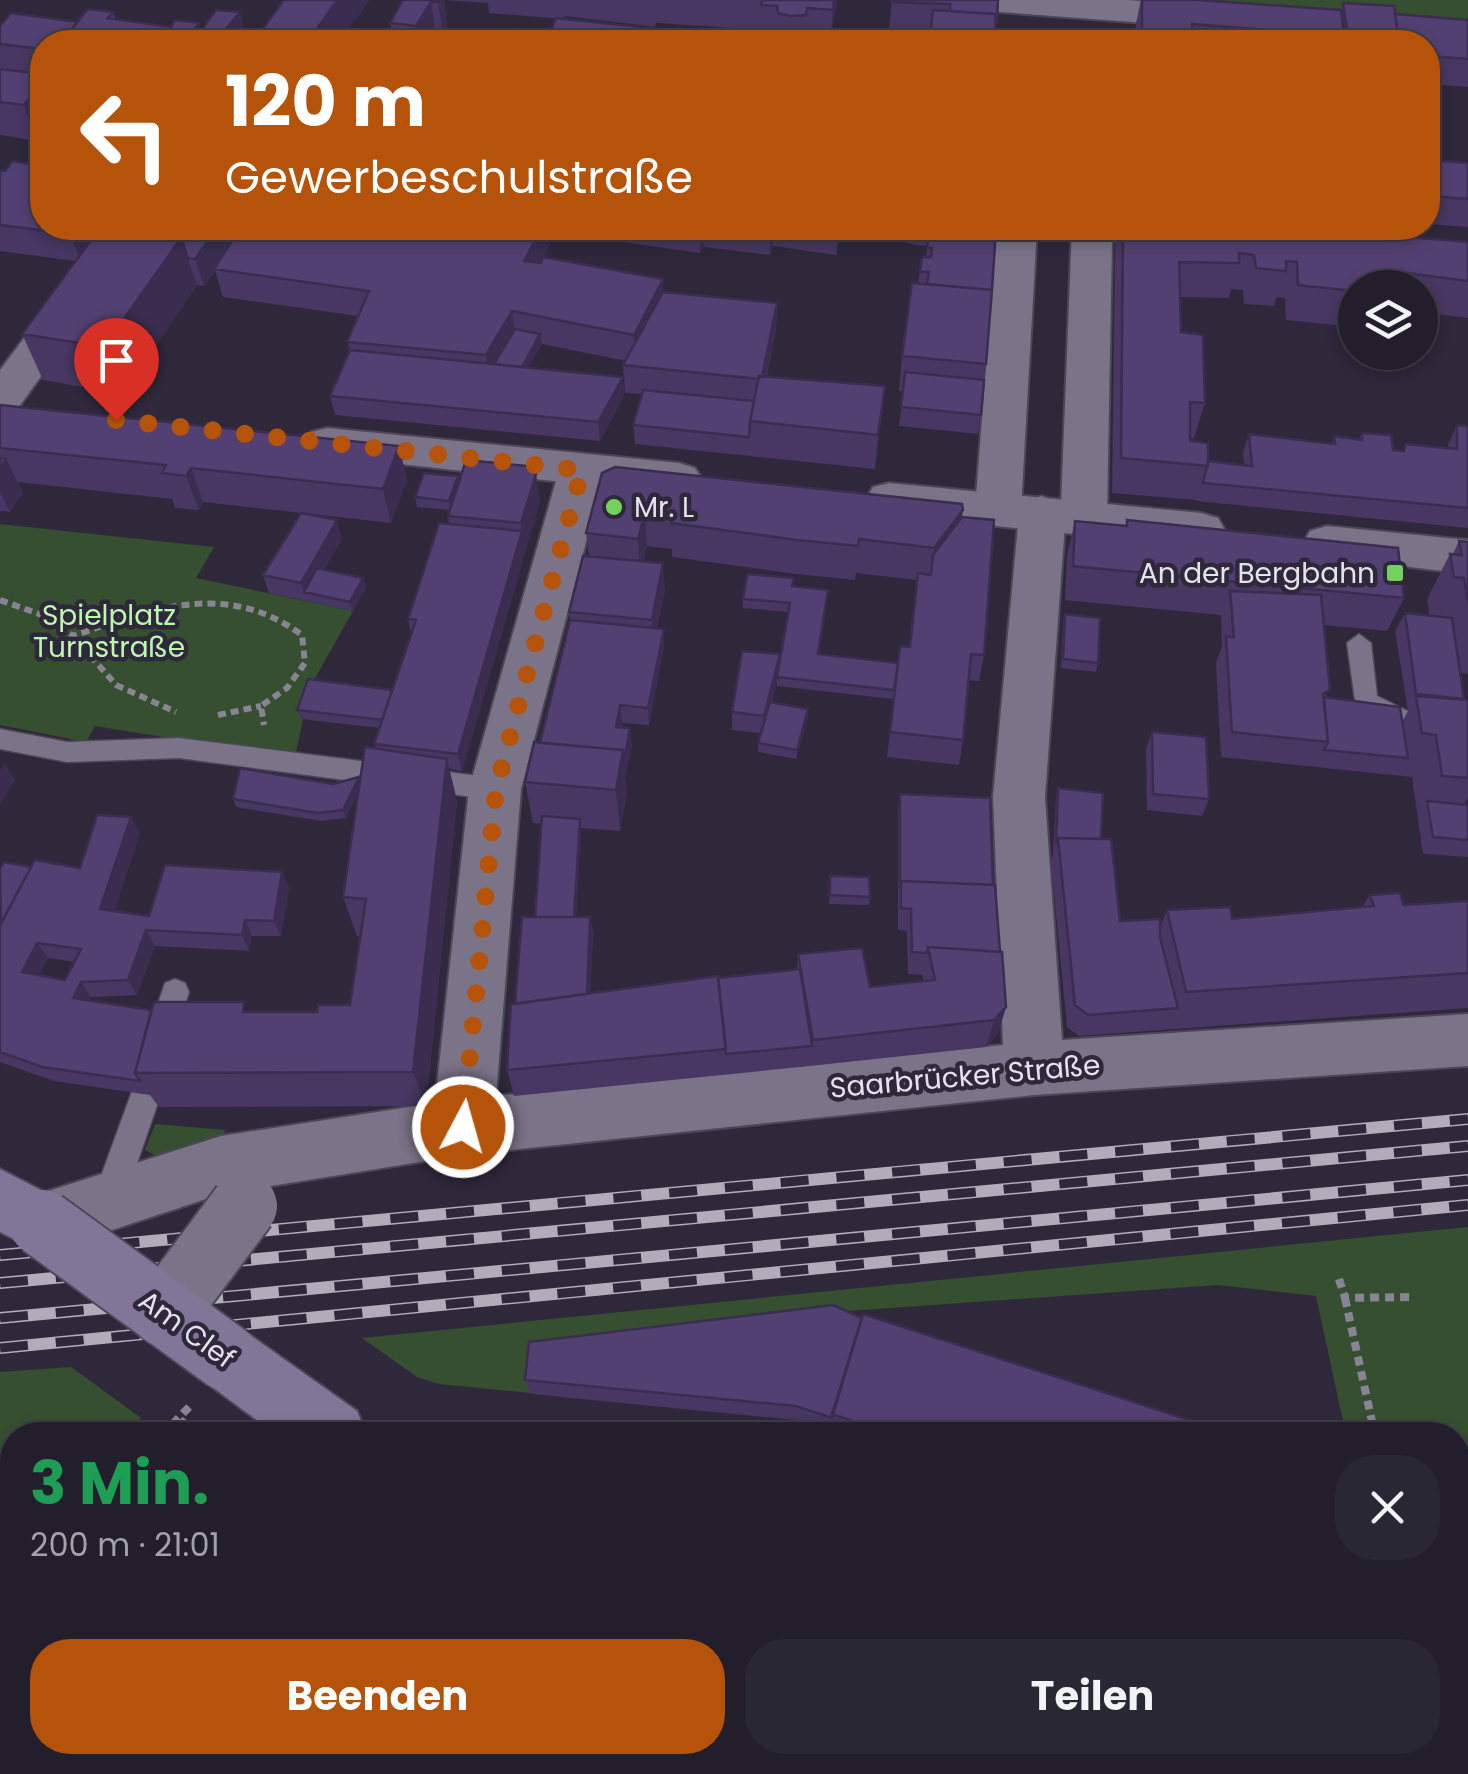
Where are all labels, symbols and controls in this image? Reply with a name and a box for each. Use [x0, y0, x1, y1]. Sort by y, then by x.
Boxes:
text: 120 m [225, 52, 426, 151]
icon: left [60, 70, 190, 200]
text: Gewerbeschulstraße [225, 146, 693, 209]
map controls [1338, 270, 1438, 370]
button: layers [1338, 270, 1438, 370]
pin [74, 318, 159, 421]
icon: arrive [89, 333, 144, 388]
place label: Mr. L [634, 488, 694, 527]
marker: Mr. L [603, 496, 625, 518]
place label: An der Bergbahn [1139, 554, 1375, 593]
marker: An der Bergbahn [1384, 562, 1406, 584]
park label: Spielplatz Turnstraße [33, 596, 185, 667]
street label: Saarbrücker Straße [828, 1045, 1102, 1108]
position arrow [411, 1075, 515, 1179]
street label: Am Clef [131, 1281, 243, 1378]
text: 3 Min. [30, 1441, 209, 1525]
button: close [1335, 1455, 1440, 1560]
text: 200 m · 21:01 [30, 1522, 220, 1567]
button: Beenden [30, 1639, 725, 1754]
button: Teilen [745, 1639, 1440, 1754]

